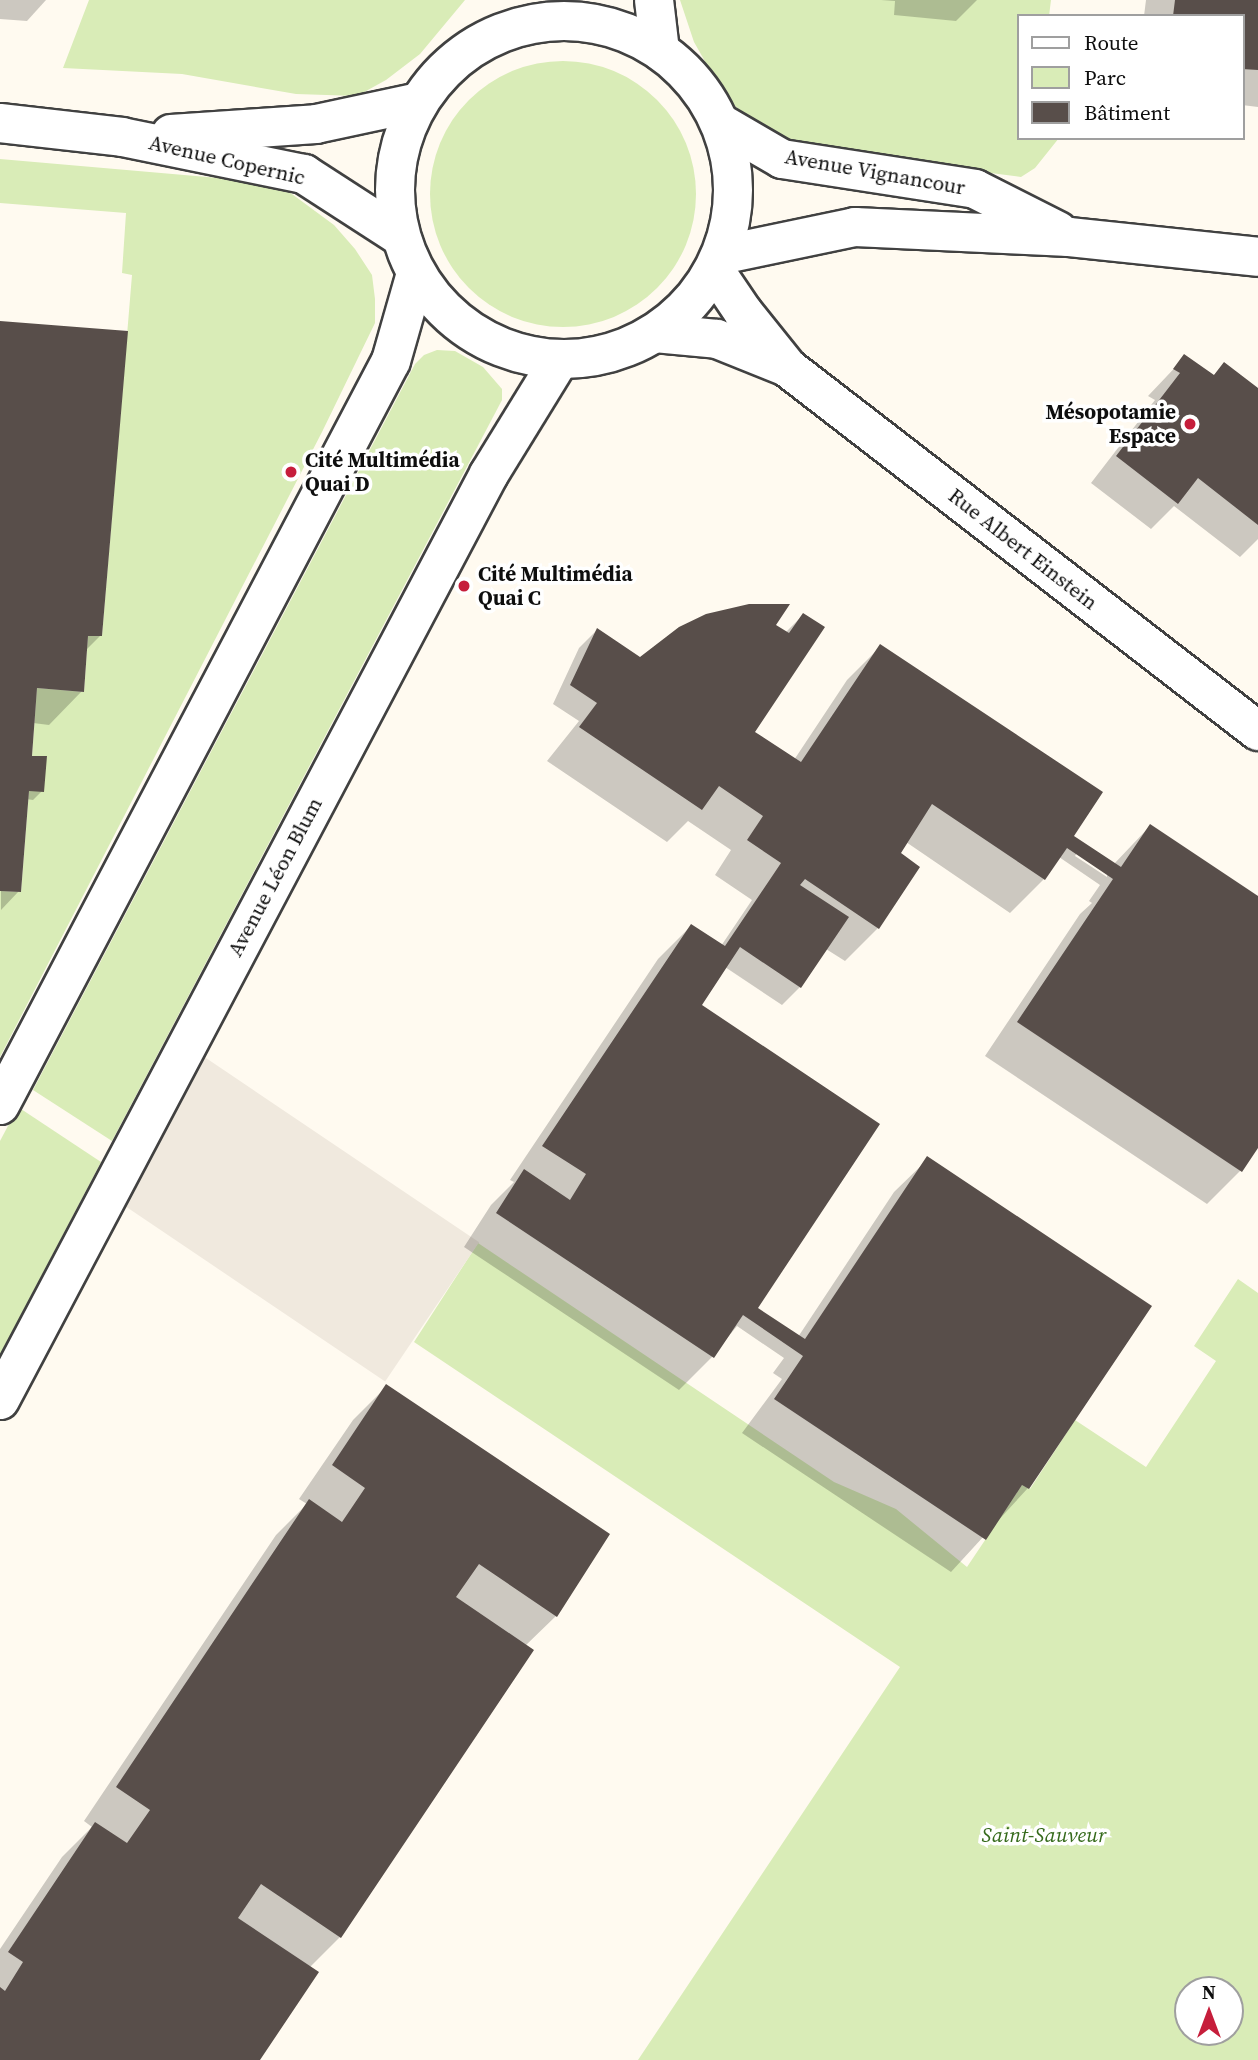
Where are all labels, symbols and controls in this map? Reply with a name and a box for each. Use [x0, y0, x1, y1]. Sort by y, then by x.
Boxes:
legend [1016, 14, 1244, 140]
text: Route [1084, 28, 1139, 57]
text: Parc [1084, 63, 1126, 92]
text: Bâtiment [1084, 98, 1170, 127]
street label: Avenue Copernic [146, 130, 308, 190]
street label: Avenue Vignancour [783, 144, 967, 200]
place label: Mésopotamie Espace [1046, 399, 1176, 449]
marker: Mésopotamie Espace [1182, 416, 1198, 432]
place label: Cité Multimédia Quai D [305, 447, 460, 497]
marker: Cité Multimédia Quai D [283, 464, 299, 480]
street label: Rue Albert Einstein [943, 483, 1103, 615]
place label: Cité Multimédia Quai C [478, 561, 633, 611]
marker: Cité Multimédia Quai C [456, 578, 472, 594]
street label: Avenue Léon Blum [222, 793, 328, 961]
park label: Saint-Sauveur [982, 1822, 1106, 1848]
north arrow [1174, 1976, 1244, 2046]
text: N [1202, 1979, 1216, 2005]

